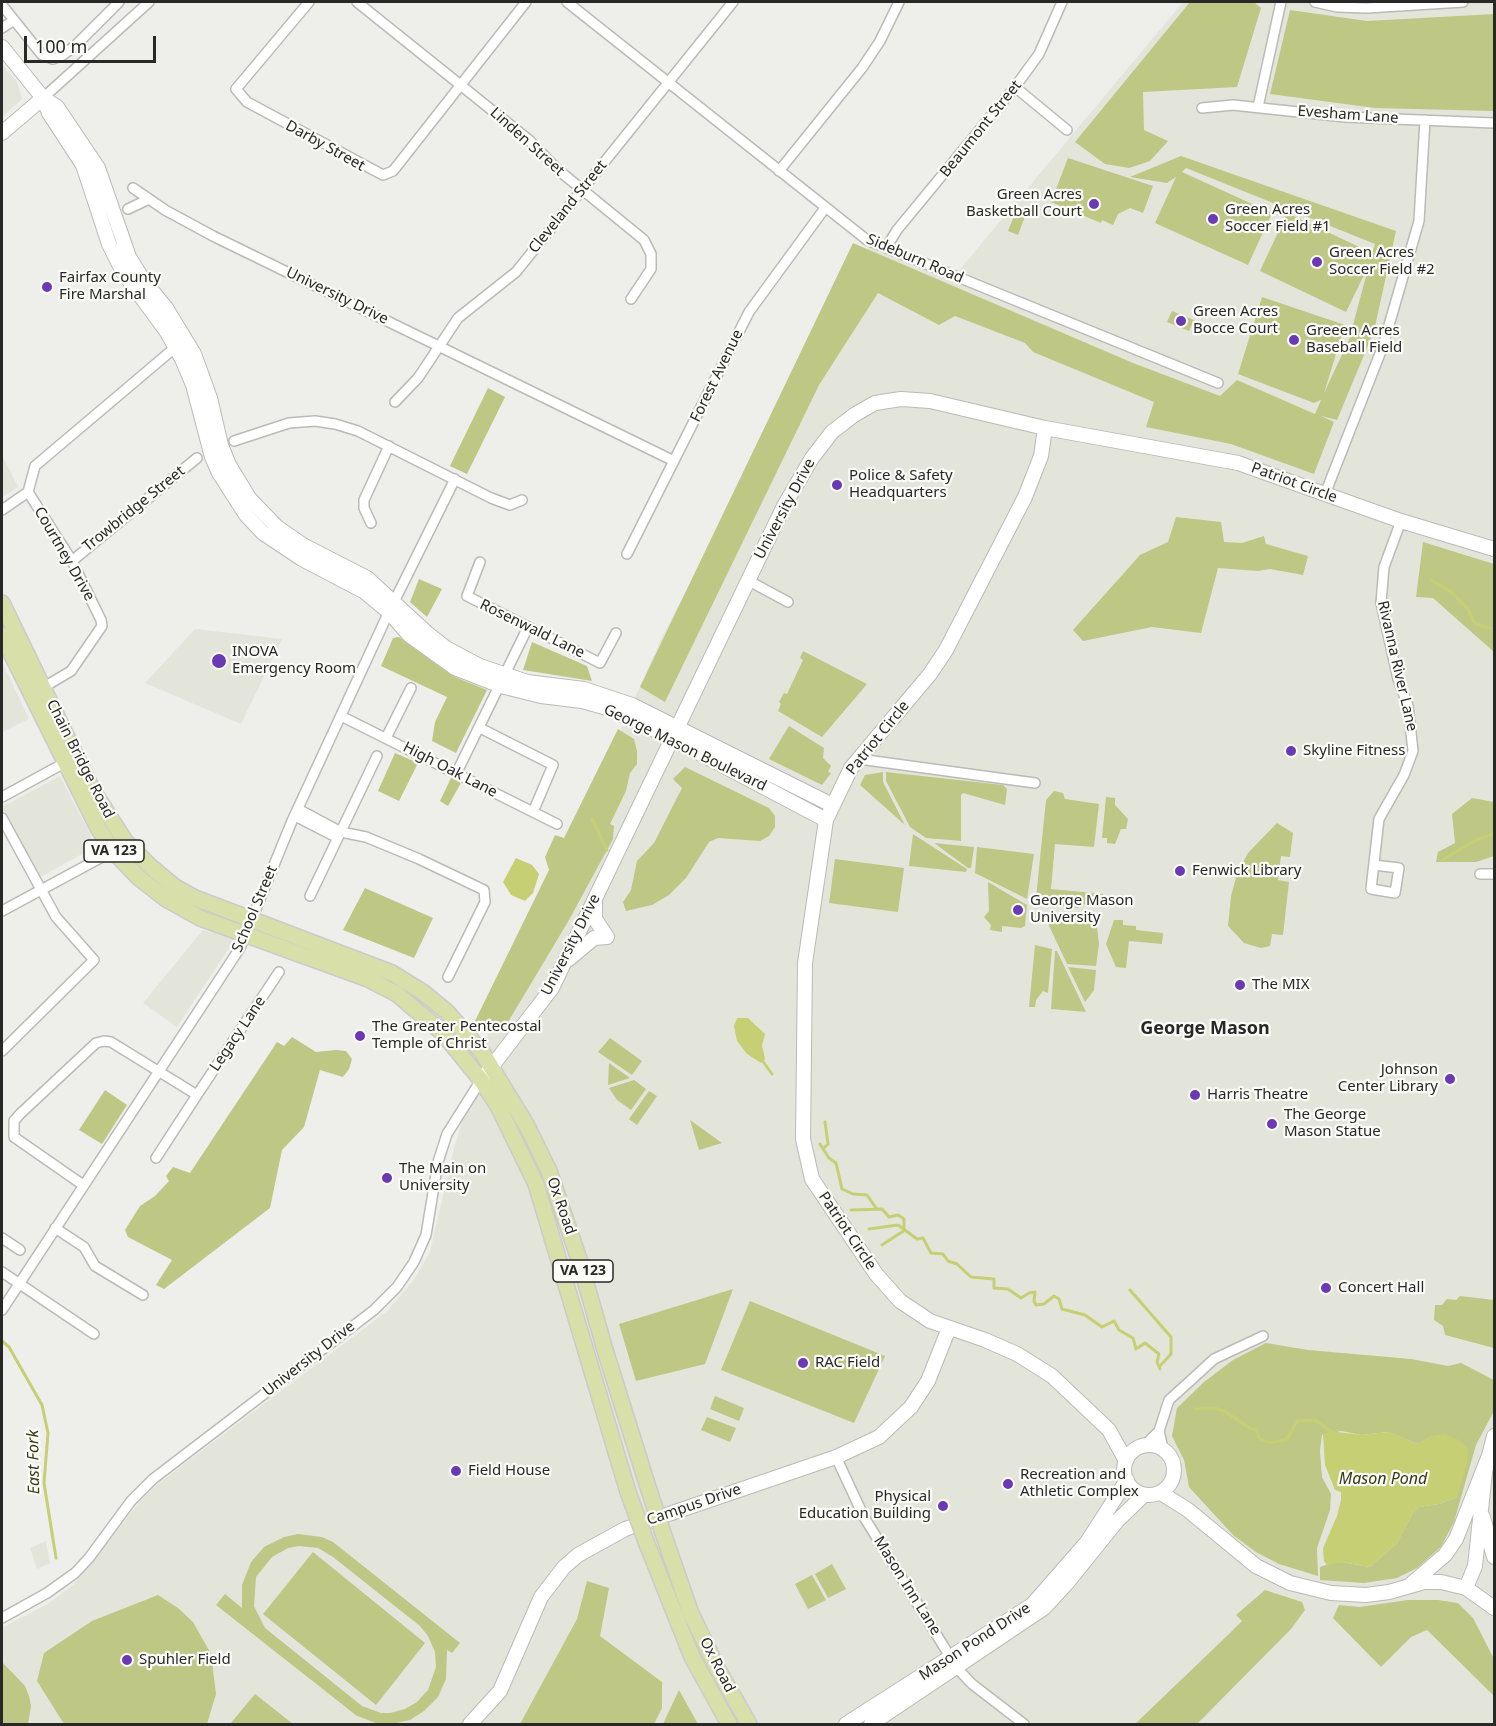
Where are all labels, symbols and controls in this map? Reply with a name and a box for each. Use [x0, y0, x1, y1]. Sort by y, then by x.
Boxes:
scale bar [27, 24, 159, 62]
text: 100 m [35, 34, 87, 58]
street label: Beaumont Street [936, 77, 1026, 181]
street label: Evesham Lane [1297, 102, 1399, 128]
street label: Linden Street [486, 104, 568, 180]
street label: Darby Street [282, 117, 368, 175]
street label: Cleveland Street [525, 157, 611, 257]
place label: Green Acres Basketball Court [966, 186, 1082, 221]
marker: Green Acres Basketball Court [1087, 197, 1101, 211]
place label: Green Acres Soccer Field #1 [1225, 201, 1331, 236]
marker: Green Acres Soccer Field #1 [1206, 212, 1220, 226]
street label: Sideburn Road [864, 230, 966, 288]
place label: Green Acres Soccer Field #2 [1329, 244, 1435, 279]
marker: Green Acres Soccer Field #2 [1310, 255, 1324, 269]
street label: University Drive [283, 263, 391, 329]
place label: Fairfax County Fire Marshal [59, 269, 161, 304]
marker: Fairfax County Fire Marshal [40, 280, 54, 294]
place label: Green Acres Bocce Court [1193, 303, 1278, 338]
marker: Green Acres Bocce Court [1174, 314, 1188, 328]
place label: Greeen Acres Baseball Field [1306, 322, 1402, 357]
street label: Forest Avenue [687, 327, 747, 425]
marker: Greeen Acres Baseball Field [1287, 333, 1301, 347]
street label: University Drive [751, 456, 819, 562]
street label: Patriot Circle [1249, 459, 1339, 507]
street label: Trowbridge Street [79, 462, 189, 556]
place label: Police & Safety Headquarters [849, 467, 953, 502]
marker: Police & Safety Headquarters [830, 478, 844, 492]
street label: Courtney Drive [30, 504, 98, 604]
street label: Rosenwald Lane [477, 596, 587, 662]
street label: Rivanna River Lane [1373, 599, 1421, 733]
place label: INOVA Emergency Room [232, 643, 356, 678]
marker: INOVA Emergency Room [210, 652, 228, 670]
street label: Chain Bridge Road [42, 697, 118, 821]
street label: Patriot Circle [843, 697, 913, 779]
street label: George Mason Boulevard [601, 701, 769, 795]
street label: High Oak Lane [400, 739, 500, 801]
place label: Skyline Fitness [1303, 742, 1405, 760]
marker: Skyline Fitness [1284, 744, 1298, 758]
road number: VA 123 [84, 840, 144, 862]
place label: Fenwick Library [1192, 862, 1301, 880]
street label: School Street [229, 863, 281, 955]
marker: Fenwick Library [1173, 864, 1187, 878]
street label: University Drive [538, 891, 604, 999]
place label: George Mason University [1030, 892, 1134, 927]
marker: George Mason University [1011, 903, 1025, 917]
place label: The MIX [1252, 976, 1309, 994]
marker: The MIX [1233, 978, 1247, 992]
street label: Legacy Lane [206, 993, 270, 1075]
place label: The Greater Pentecostal Temple of Christ [372, 1018, 541, 1053]
district label: George Mason [1140, 1018, 1270, 1040]
marker: The Greater Pentecostal Temple of Christ [353, 1029, 367, 1043]
place label: Johnson Center Library [1338, 1061, 1438, 1096]
marker: Johnson Center Library [1443, 1072, 1457, 1086]
place label: Harris Theatre [1207, 1086, 1308, 1104]
marker: Harris Theatre [1188, 1088, 1202, 1102]
place label: The George Mason Statue [1284, 1106, 1381, 1141]
marker: The George Mason Statue [1265, 1117, 1279, 1131]
place label: The Main on University [399, 1160, 486, 1195]
marker: The Main on University [380, 1171, 394, 1185]
street label: Ox Road [543, 1175, 579, 1237]
street label: Patriot Circle [814, 1189, 880, 1273]
road number: VA 123 [553, 1260, 613, 1282]
place label: Concert Hall [1338, 1279, 1424, 1297]
marker: Concert Hall [1319, 1281, 1333, 1295]
street label: University Drive [260, 1318, 358, 1400]
place label: RAC Field [815, 1354, 880, 1372]
marker: RAC Field [796, 1356, 810, 1370]
water label: East Fork [24, 1430, 44, 1494]
place label: Field House [468, 1462, 550, 1480]
marker: Field House [449, 1464, 463, 1478]
place label: Recreation and Athletic Complex [1020, 1466, 1139, 1501]
water label: Mason Pond [1339, 1469, 1427, 1489]
marker: Recreation and Athletic Complex [1001, 1477, 1015, 1491]
street label: Campus Drive [644, 1480, 744, 1530]
place label: Physical Education Building [799, 1488, 931, 1523]
marker: Physical Education Building [936, 1499, 950, 1513]
street label: Mason Inn Lane [869, 1533, 945, 1639]
street label: Mason Pond Drive [916, 1599, 1034, 1685]
street label: Ox Road [695, 1634, 739, 1696]
place label: Spuhler Field [139, 1651, 231, 1669]
marker: Spuhler Field [120, 1653, 134, 1667]

